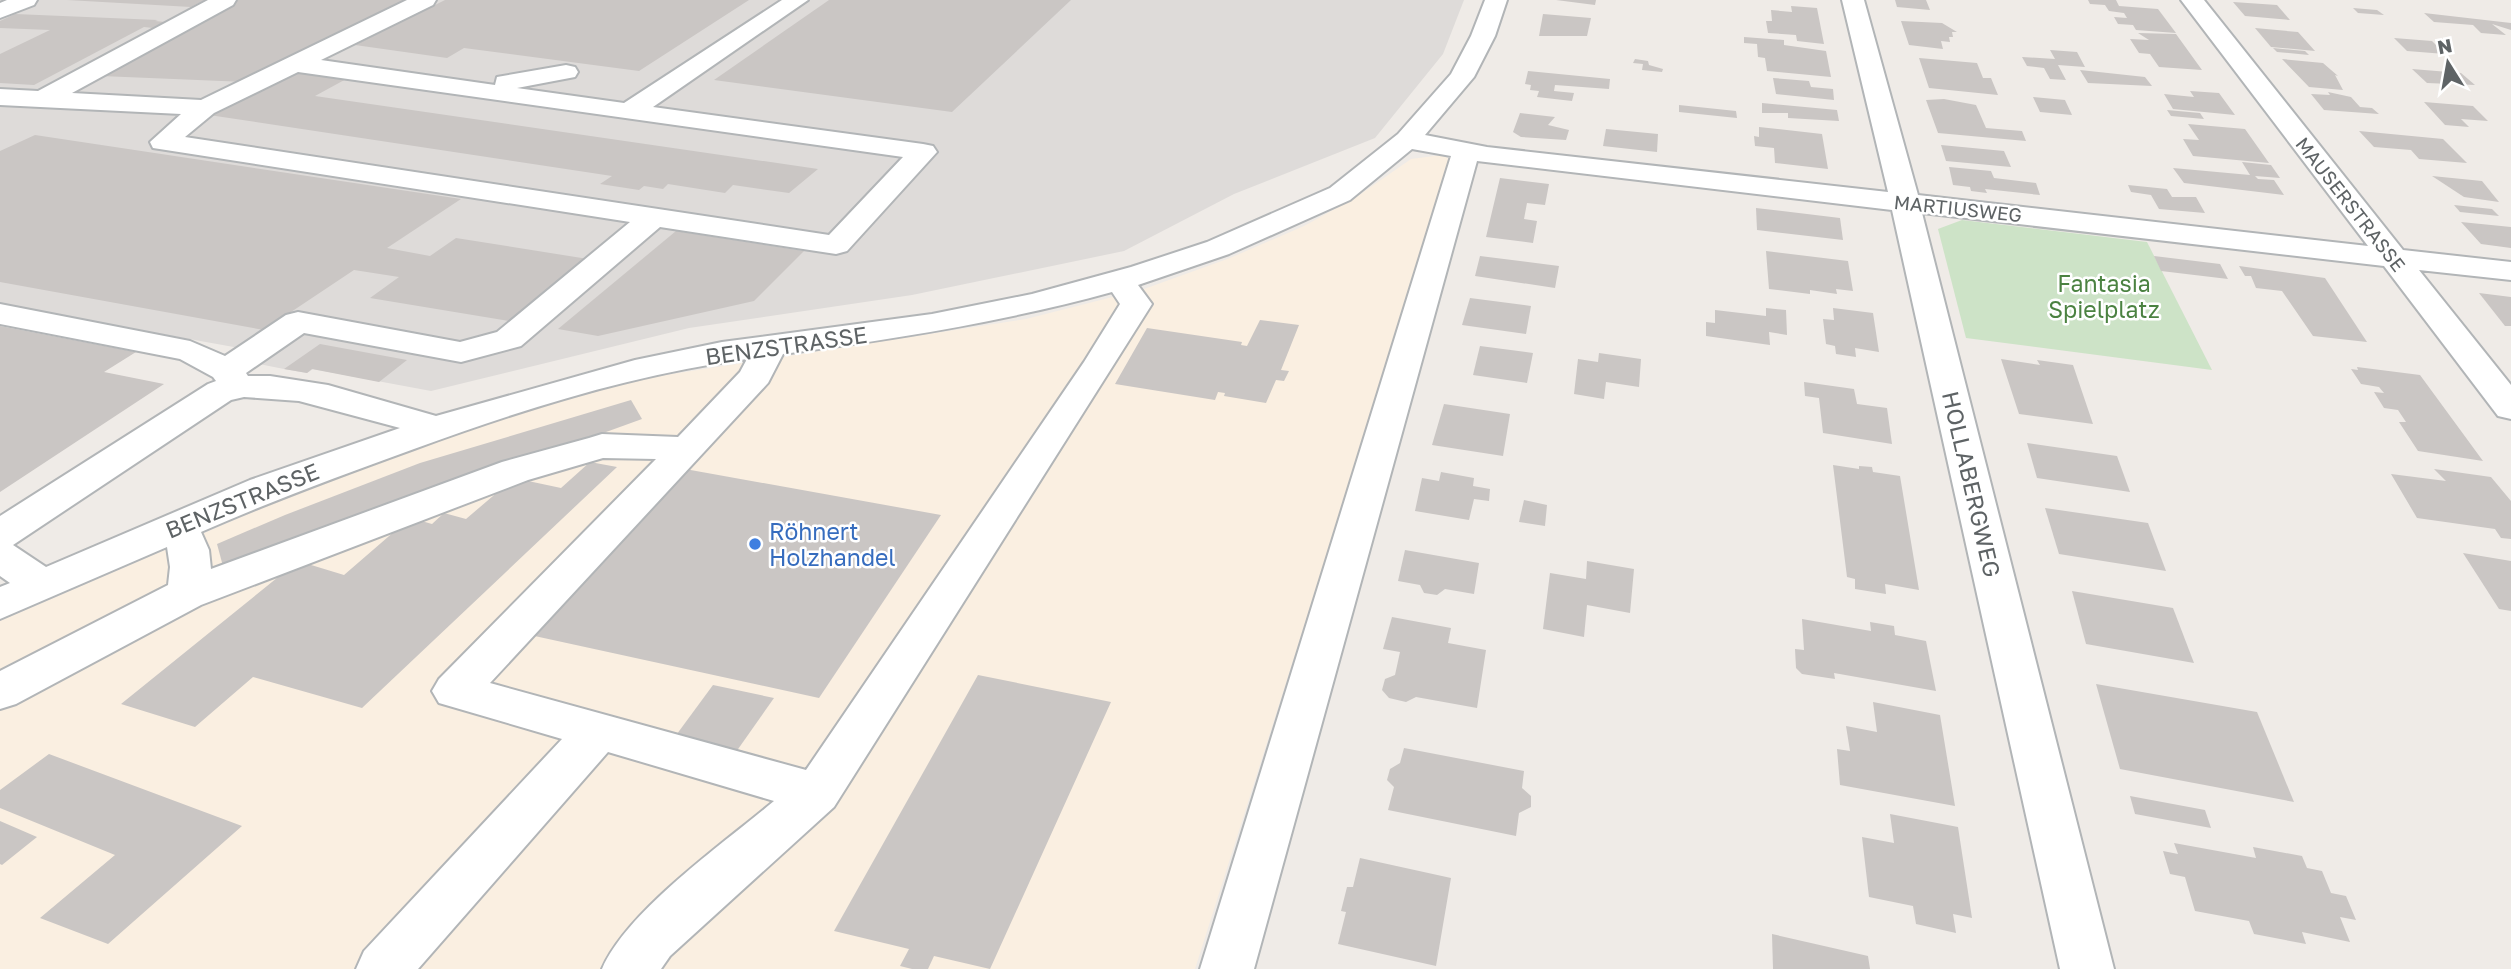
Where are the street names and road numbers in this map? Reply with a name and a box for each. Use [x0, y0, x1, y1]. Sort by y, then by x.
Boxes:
street label: MAUSERSTRASSE [2291, 132, 2411, 276]
street label: MARTIUSWEG [1893, 190, 2023, 226]
street label: BENZSTRASSE [703, 320, 869, 370]
street label: HOLLABERGWEG [1937, 388, 2007, 580]
street label: BENZSTRASSE [161, 456, 323, 544]

